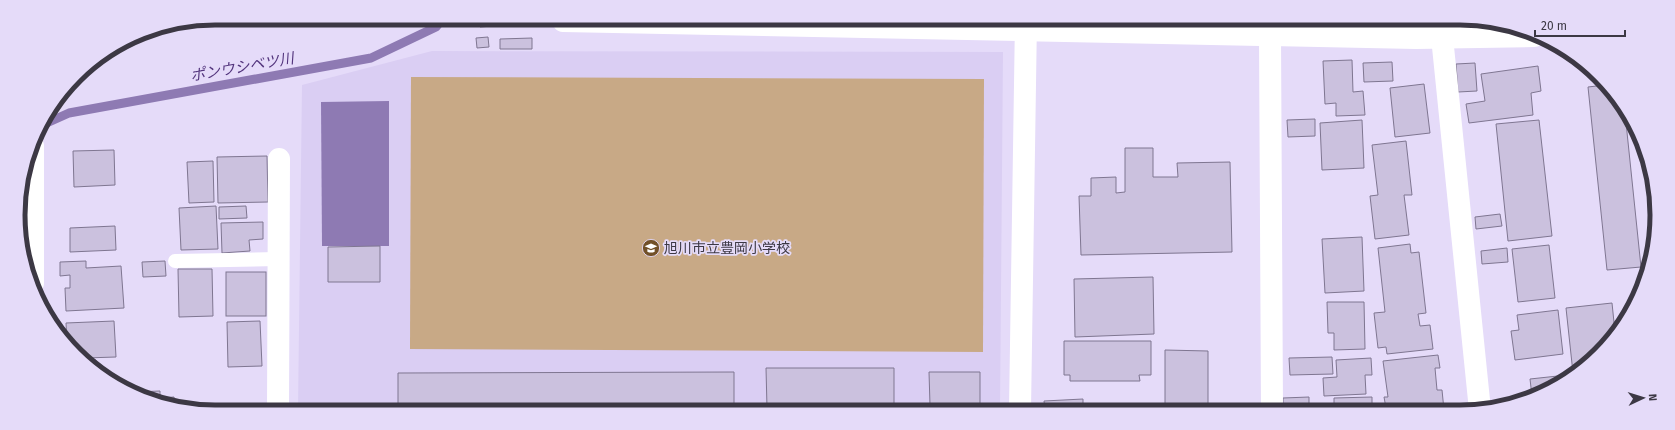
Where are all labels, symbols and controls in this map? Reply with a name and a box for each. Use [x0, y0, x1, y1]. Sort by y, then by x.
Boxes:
scale bar [1535, 12, 1625, 38]
text: 20 m [1541, 19, 1567, 33]
water label: ポンウシベツ川 [189, 49, 297, 85]
school or university icon: 旭川市立豊岡小学校 [641, 238, 661, 258]
place label: 旭川市立豊岡小学校 [664, 240, 790, 257]
north arrow [1623, 378, 1663, 418]
text: N [1646, 393, 1659, 401]

